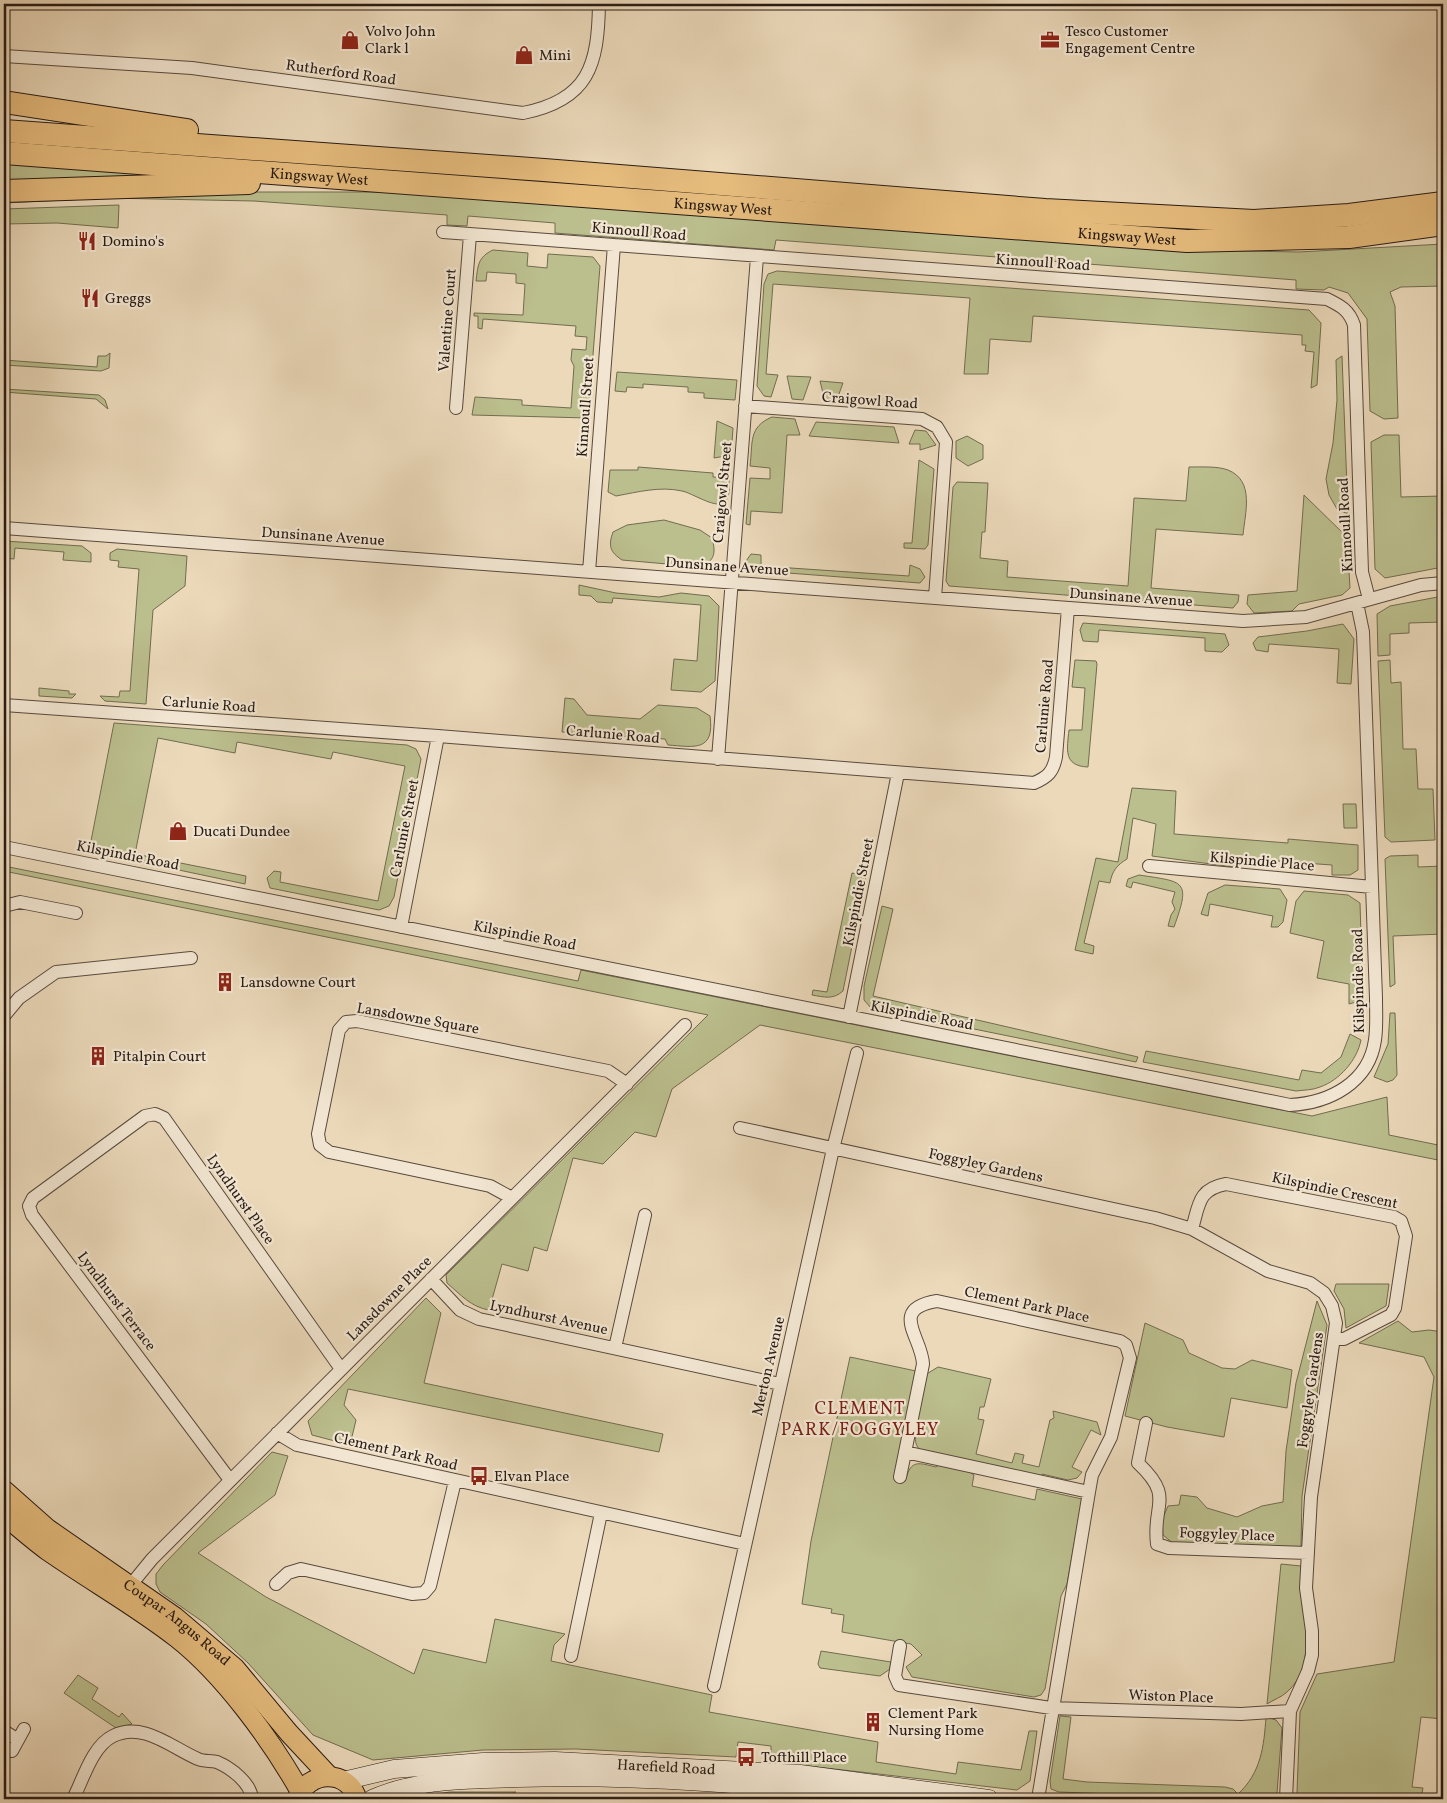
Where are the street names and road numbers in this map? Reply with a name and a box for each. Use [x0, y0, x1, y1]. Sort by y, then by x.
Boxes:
street label: Rutherford Road [284, 55, 397, 92]
street label: Kingsway West [269, 164, 369, 192]
street label: Kingsway West [673, 194, 773, 222]
street label: Kinnoull Road [591, 218, 687, 247]
street label: Kingsway West [1077, 224, 1177, 252]
street label: Kinnoull Road [995, 250, 1091, 277]
street label: Valentine Court [434, 268, 463, 373]
street label: Kinnoull Street [573, 356, 600, 458]
street label: Craigowl Road [821, 388, 919, 415]
street label: Craigowl Street [709, 440, 738, 544]
street label: Kinnoull Road [1334, 477, 1359, 573]
street label: Dunsinane Avenue [260, 523, 385, 552]
street label: Dunsinane Avenue [664, 553, 789, 582]
street label: Dunsinane Avenue [1068, 584, 1193, 613]
street label: Carlunie Road [1031, 658, 1060, 754]
street label: Carlunie Road [161, 692, 256, 719]
street label: Carlunie Road [565, 721, 661, 750]
street label: Carlunie Street [386, 777, 425, 879]
street label: Kilspindie Road [74, 836, 181, 877]
street label: Kilspindie Street [839, 836, 880, 948]
street label: Kilspindie Place [1209, 847, 1315, 878]
street label: Kilspindie Road [471, 916, 578, 957]
street label: Kilspindie Road [1348, 928, 1371, 1033]
street label: Kilspindie Road [868, 996, 975, 1037]
street label: Lansdowne Square [355, 998, 481, 1041]
street label: Foggyley Gardens [926, 1144, 1045, 1189]
street label: Lyndhurst Place [201, 1151, 279, 1249]
street label: Kilspindie Crescent [1270, 1168, 1400, 1215]
street label: Lyndhurst Terrace [71, 1248, 160, 1356]
street label: Lansdowne Place [343, 1252, 437, 1346]
street label: Clement Park Place [962, 1282, 1091, 1329]
street label: Lyndhurst Avenue [488, 1296, 610, 1341]
street label: Merton Avenue [748, 1315, 791, 1418]
street label: Foggyley Gardens [1293, 1331, 1330, 1450]
street label: Clement Park Road [332, 1428, 460, 1477]
street label: Foggyley Place [1179, 1523, 1275, 1548]
street label: Coupar Angus Road [118, 1575, 234, 1671]
street label: Wiston Place [1128, 1686, 1214, 1709]
street label: Harefield Road [616, 1755, 716, 1781]

